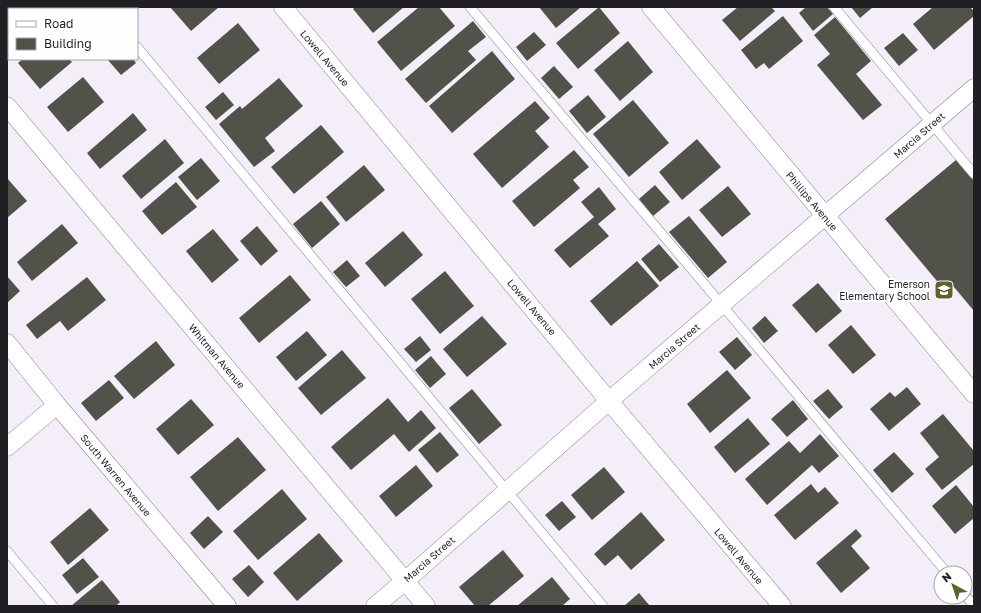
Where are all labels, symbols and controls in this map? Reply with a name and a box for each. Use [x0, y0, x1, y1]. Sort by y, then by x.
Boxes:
legend [8, 8, 138, 60]
text: Road [44, 16, 73, 31]
street label: Lowell Avenue [298, 28, 352, 89]
text: Building [44, 36, 92, 51]
street label: Marcia Street [891, 109, 947, 161]
street label: Phillips Avenue [784, 169, 840, 233]
street label: Lowell Avenue [505, 277, 559, 338]
place label: Emerson Elementary School [839, 278, 930, 302]
school or university icon: Emerson Elementary School [933, 279, 955, 301]
street label: Marcia Street [646, 320, 702, 372]
street label: Whitman Avenue [186, 321, 248, 391]
street label: South Warren Avenue [78, 432, 154, 519]
street label: Lowell Avenue [712, 526, 766, 587]
street label: Marcia Street [401, 533, 457, 585]
north arrow [933, 565, 973, 605]
text: N [939, 569, 954, 585]

